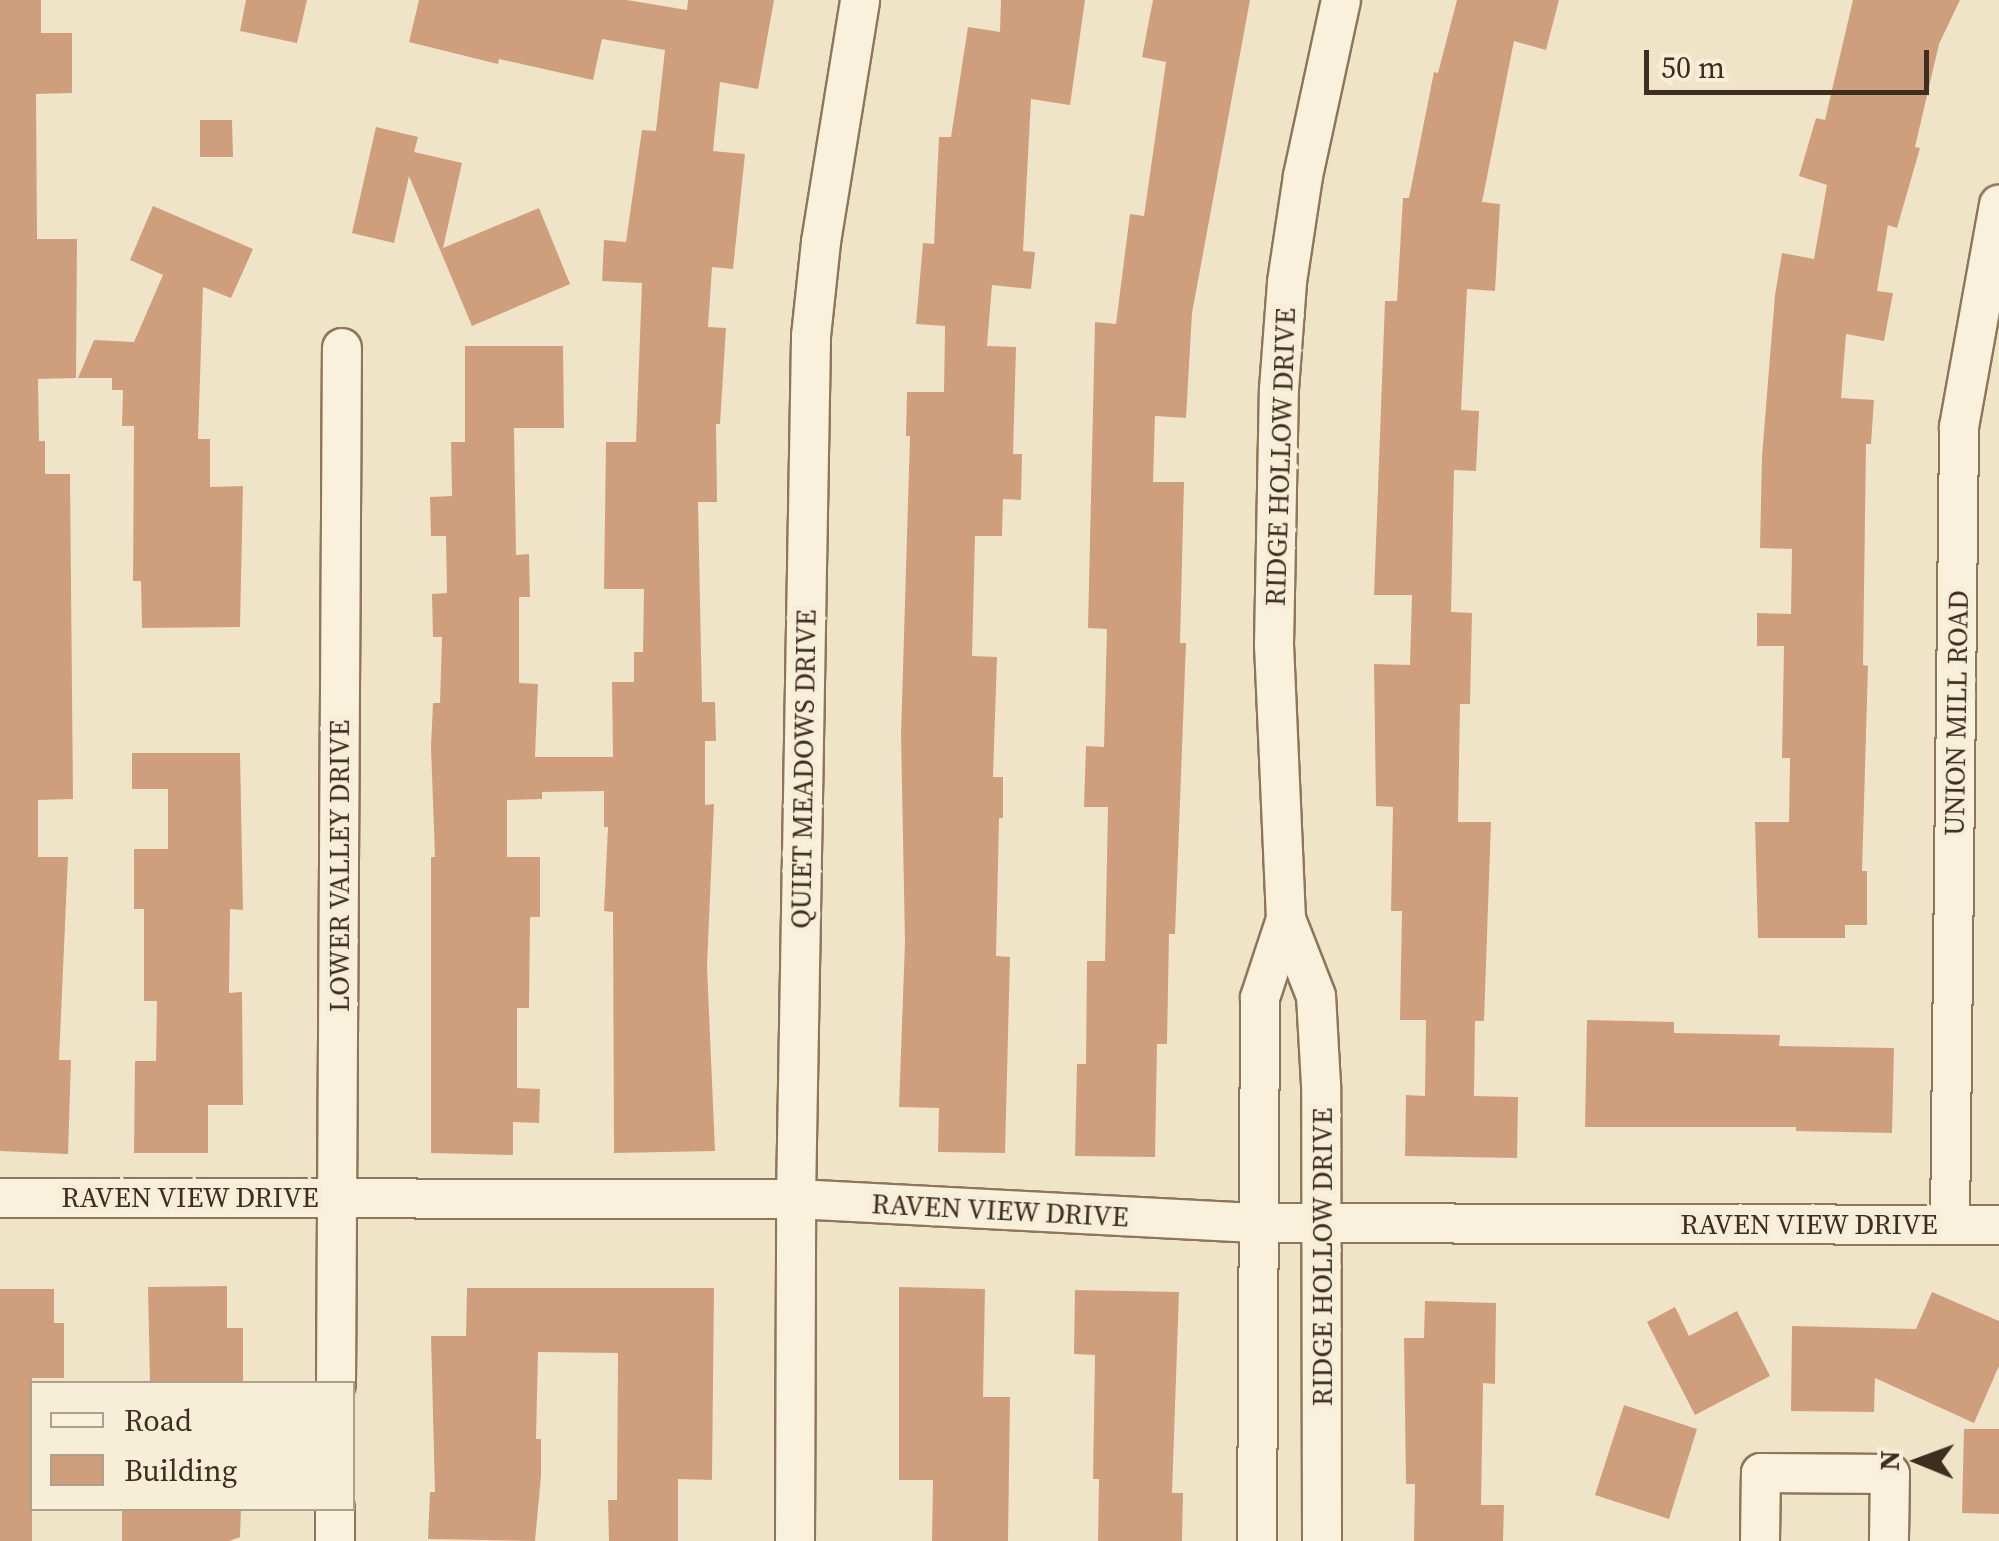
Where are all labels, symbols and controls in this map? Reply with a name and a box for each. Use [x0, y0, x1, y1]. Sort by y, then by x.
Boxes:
scale bar [1649, 30, 1934, 92]
text: 50 m [1661, 47, 1725, 88]
street label: RIDGE HOLLOW DRIVE [1258, 307, 1302, 607]
street label: UNION MILL ROAD [1937, 590, 1975, 836]
street label: QUIET MEADOWS DRIVE [783, 609, 823, 929]
street label: LOWER VALLEY DRIVE [322, 719, 356, 1013]
street label: RIDGE HOLLOW DRIVE [1305, 1107, 1339, 1407]
street label: RAVEN VIEW DRIVE [60, 1180, 320, 1214]
street label: RAVEN VIEW DRIVE [870, 1186, 1130, 1234]
street label: RAVEN VIEW DRIVE [1679, 1207, 1939, 1241]
legend [30, 1381, 355, 1511]
text: Road [124, 1400, 192, 1441]
north arrow [1869, 1411, 1969, 1511]
text: Building [124, 1450, 237, 1491]
text: N [1870, 1450, 1908, 1471]

